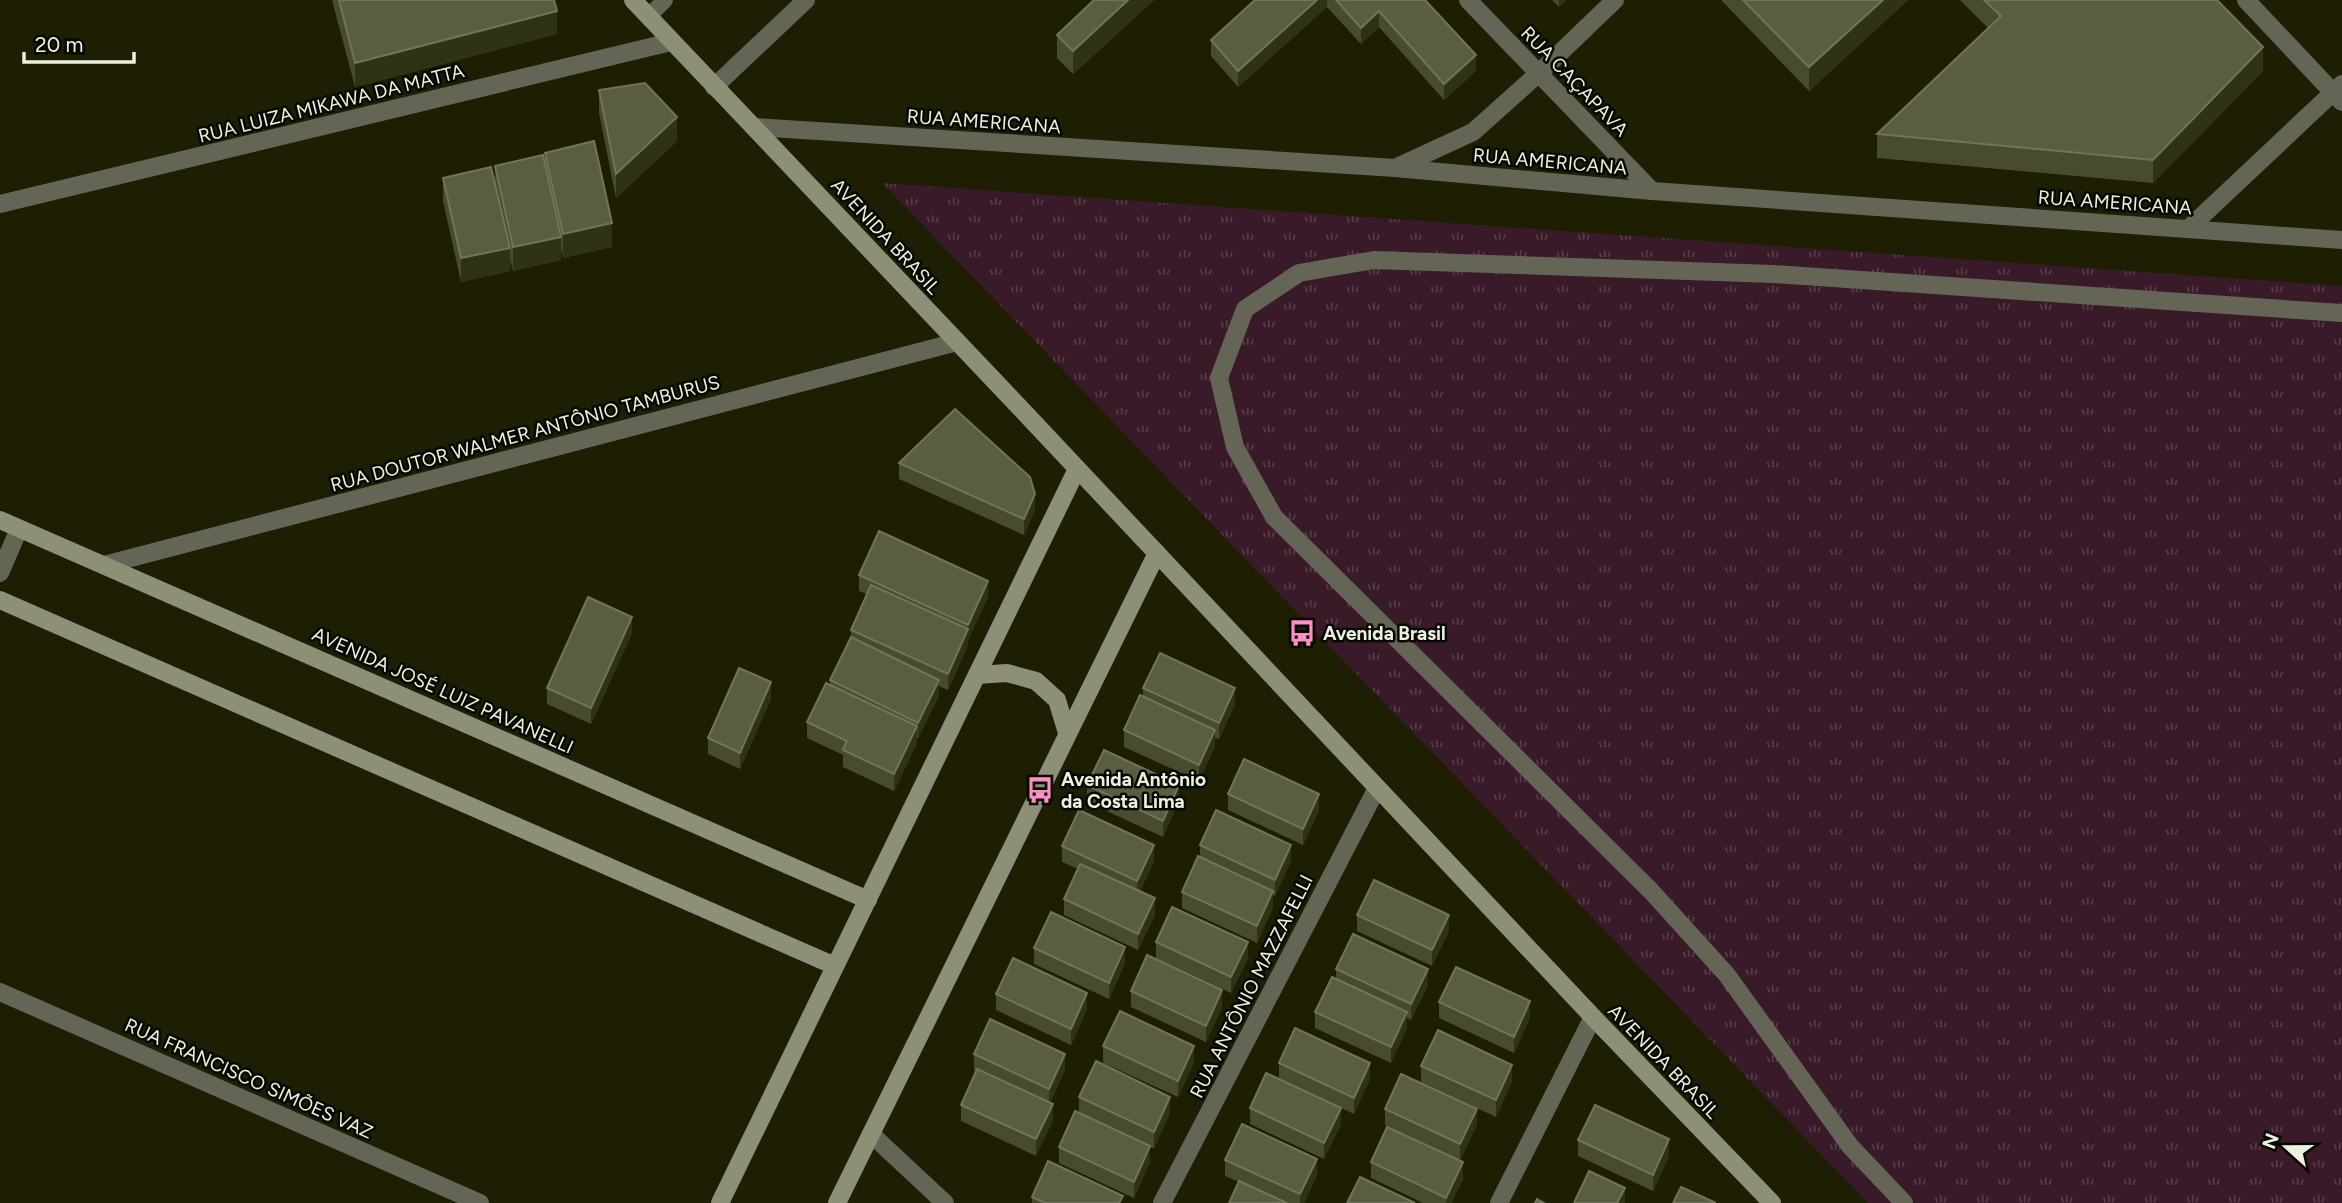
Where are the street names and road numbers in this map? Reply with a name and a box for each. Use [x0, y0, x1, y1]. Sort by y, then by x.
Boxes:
street label: RUA CAÇAPAVA [1516, 21, 1633, 141]
street label: RUA LUIZA MIKAWA DA MATTA [196, 59, 467, 148]
street label: RUA AMERICANA [906, 105, 1062, 138]
street label: RUA AMERICANA [1472, 143, 1628, 180]
street label: AVENIDA BRASIL [826, 174, 945, 299]
street label: RUA AMERICANA [2037, 186, 2193, 219]
street label: RUA DOUTOR WALMER ANTÔNIO TAMBURUS [328, 370, 722, 497]
street label: AVENIDA JOSÉ LUIZ PAVANELLI [309, 622, 577, 759]
street label: RUA ANTÔNIO MAZZAFELLI [1185, 871, 1318, 1102]
street label: AVENIDA BRASIL [1603, 999, 1724, 1123]
street label: RUA FRANCISCO SIMÕES VAZ [121, 1013, 376, 1144]

